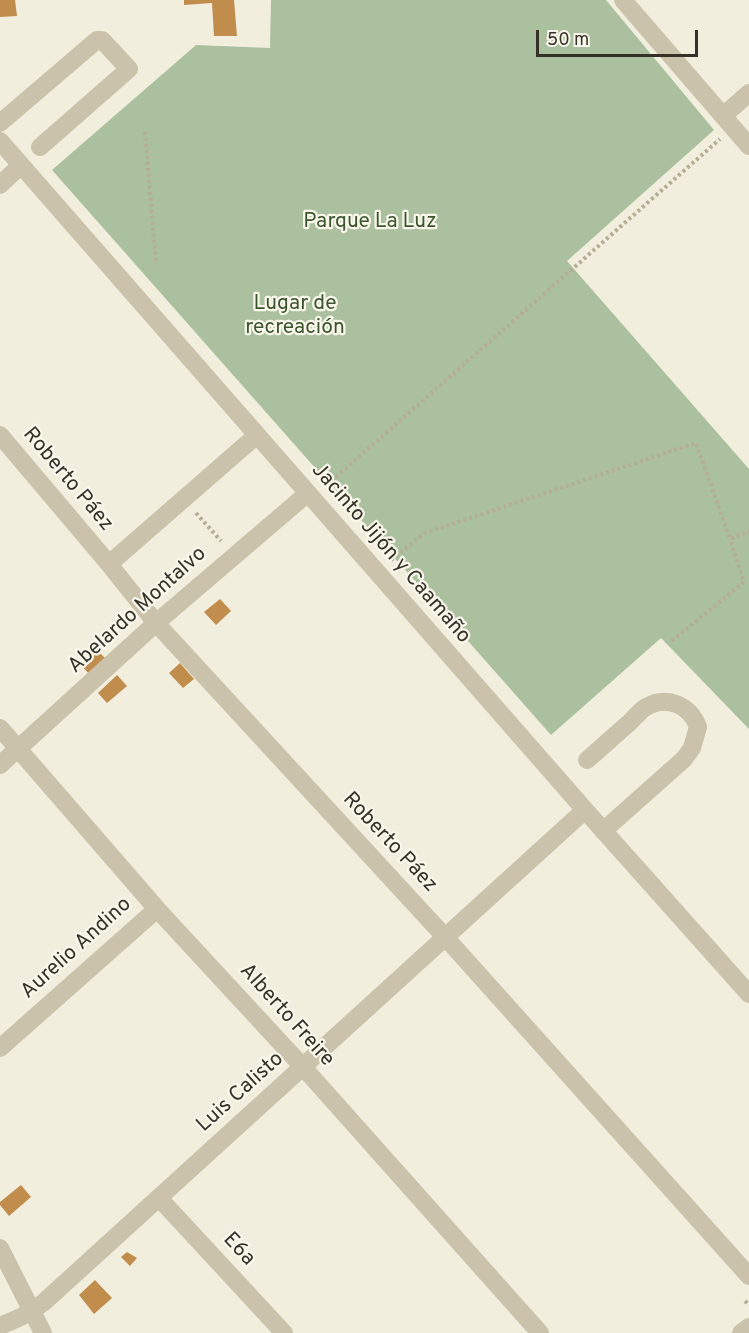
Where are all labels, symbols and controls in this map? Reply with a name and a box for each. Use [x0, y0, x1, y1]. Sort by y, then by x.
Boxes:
scale bar [539, 18, 701, 56]
text: 50 m [547, 29, 589, 52]
park label: Parque La Luz [303, 210, 437, 236]
park label: Lugar de recreación [245, 292, 345, 342]
street label: Roberto Páez [16, 423, 118, 537]
street label: Jacinto Jijón y Caamaño [305, 459, 475, 649]
street label: Abelardo Montalvo [64, 542, 212, 680]
street label: Roberto Páez [336, 788, 442, 898]
street label: Aurelio Andino [17, 893, 137, 1005]
street label: Alberto Freire [233, 959, 339, 1073]
street label: Luis Calisto [192, 1047, 290, 1139]
street label: E6a [216, 1228, 260, 1272]

